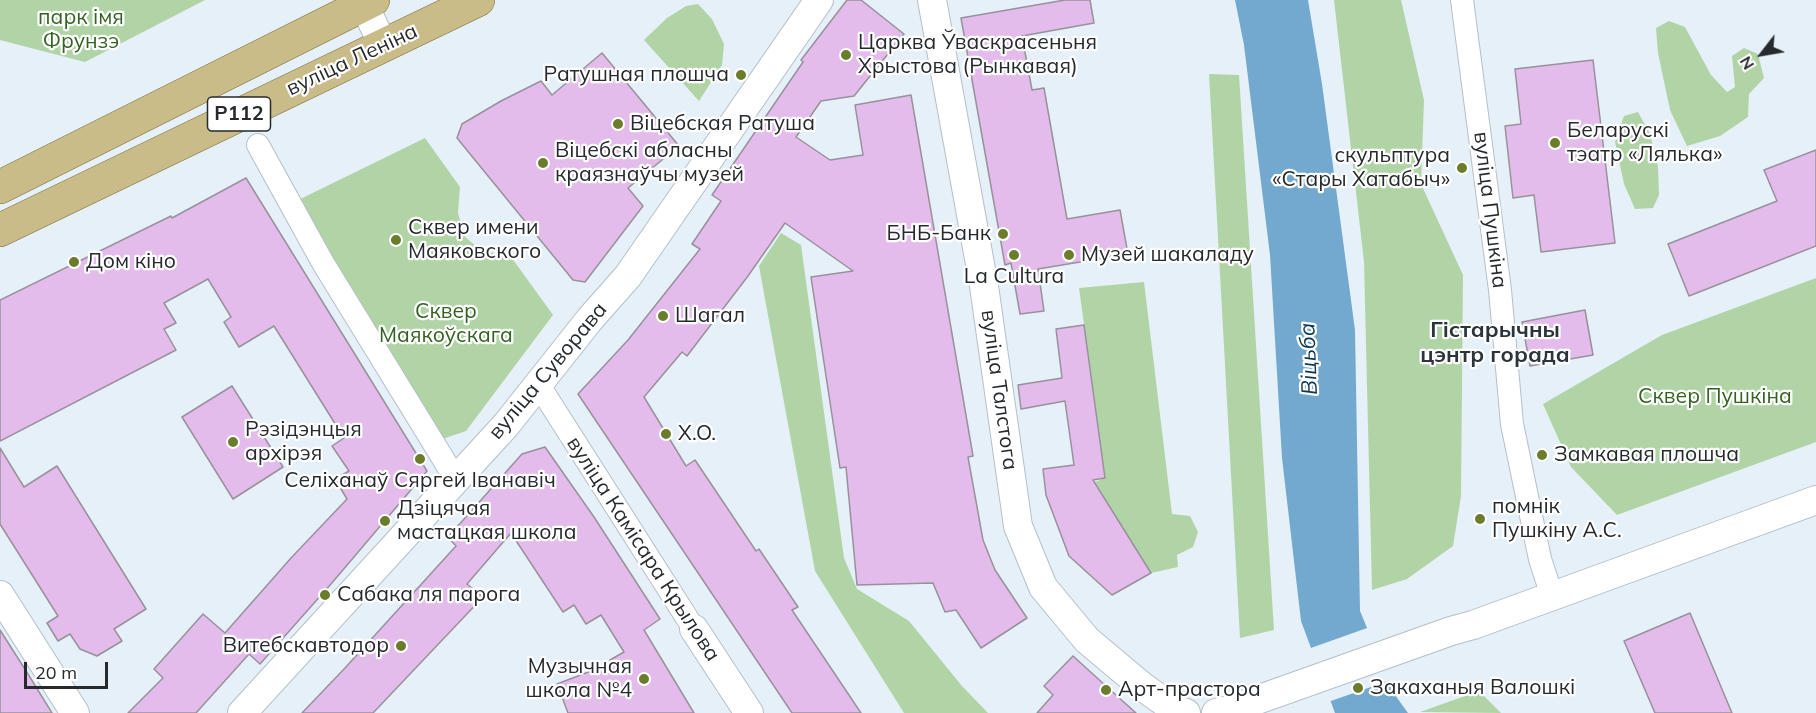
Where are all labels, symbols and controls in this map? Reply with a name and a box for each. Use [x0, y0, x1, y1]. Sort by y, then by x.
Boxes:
park label: парк імя Фрунзэ [38, 5, 124, 55]
street label: вуліца Леніна [282, 19, 422, 101]
north arrow [1732, 24, 1792, 84]
place label: Царква Ўваскрасеньня Хрыстова (Рынкавая) [858, 30, 1097, 80]
marker: Царква Ўваскрасеньня Хрыстова (Рынкавая) [839, 48, 853, 62]
text: N [1735, 53, 1758, 74]
place label: Ратушная плошча [543, 62, 729, 88]
marker: Ратушная плошча [734, 68, 748, 82]
road number: Р112 [208, 97, 270, 131]
place label: Віцебская Ратуша [630, 111, 815, 137]
marker: Віцебская Ратуша [611, 117, 625, 131]
place label: Беларускі тэатр «Лялька» [1567, 118, 1722, 168]
street label: вуліца Пушкіна [1468, 130, 1512, 290]
marker: Беларускі тэатр «Лялька» [1548, 136, 1562, 150]
place label: Віцебскі абласны краязнаўчы музей [555, 138, 744, 188]
place label: скульптура «Стары Хатабыч» [1272, 143, 1450, 193]
marker: Віцебскі абласны краязнаўчы музей [536, 156, 550, 170]
marker: скульптура «Стары Хатабыч» [1455, 161, 1469, 175]
place label: Сквер имени Маяковского [408, 215, 541, 265]
place label: БНБ-Банк [887, 221, 991, 247]
marker: БНБ-Банк [996, 227, 1010, 241]
marker: Сквер имени Маяковского [389, 233, 403, 247]
place label: Музей шакаладу [1081, 242, 1254, 268]
marker: La Cultura [1007, 248, 1021, 262]
marker: Музей шакаладу [1062, 248, 1076, 262]
place label: Дом кіно [86, 249, 176, 275]
marker: Дом кіно [67, 255, 81, 269]
place label: La Cultura [964, 264, 1064, 290]
street label: вуліца Суворава [484, 298, 612, 444]
park label: Сквер Маякоўскага [379, 299, 513, 349]
place label: Шагал [675, 303, 745, 329]
street label: вуліца Талстога [975, 308, 1023, 472]
marker: Шагал [656, 309, 670, 323]
district label: Гістарычны цэнтр горада [1420, 317, 1570, 368]
water label: Віцьба [1295, 322, 1323, 396]
park label: Сквер Пушкіна [1638, 384, 1792, 410]
place label: Рэзідэнцыя архірэя [245, 417, 362, 467]
place label: X.O. [678, 421, 716, 447]
marker: X.O. [659, 427, 673, 441]
street label: вуліца Камісара Крылова [561, 432, 725, 666]
marker: Рэзідэнцыя архірэя [226, 435, 240, 449]
place label: Замкавая плошча [1554, 442, 1739, 468]
marker: Замкавая плошча [1535, 448, 1549, 462]
marker: Селіханаў Сяргей Іванавіч [413, 452, 427, 466]
place label: Селіханаў Сяргей Іванавіч [284, 468, 556, 494]
place label: помнік Пушкіну А.С. [1492, 494, 1622, 544]
place label: Дзіцячая мастацкая школа [397, 496, 576, 546]
marker: помнік Пушкіну А.С. [1473, 512, 1487, 526]
marker: Дзіцячая мастацкая школа [378, 514, 392, 528]
place label: Сабака ля парога [337, 582, 520, 608]
marker: Сабака ля парога [318, 588, 332, 602]
place label: Витебскавтодор [223, 633, 389, 659]
marker: Витебскавтодор [394, 639, 408, 653]
scale bar [27, 650, 111, 688]
place label: Музычная школа №4 [526, 654, 632, 704]
text: 20 m [35, 661, 77, 684]
marker: Музычная школа №4 [637, 672, 651, 686]
place label: Закаханыя Валошкі [1370, 675, 1575, 701]
place label: Арт-прастора [1118, 677, 1261, 703]
marker: Закаханыя Валошкі [1351, 681, 1365, 695]
marker: Арт-прастора [1099, 683, 1113, 697]

